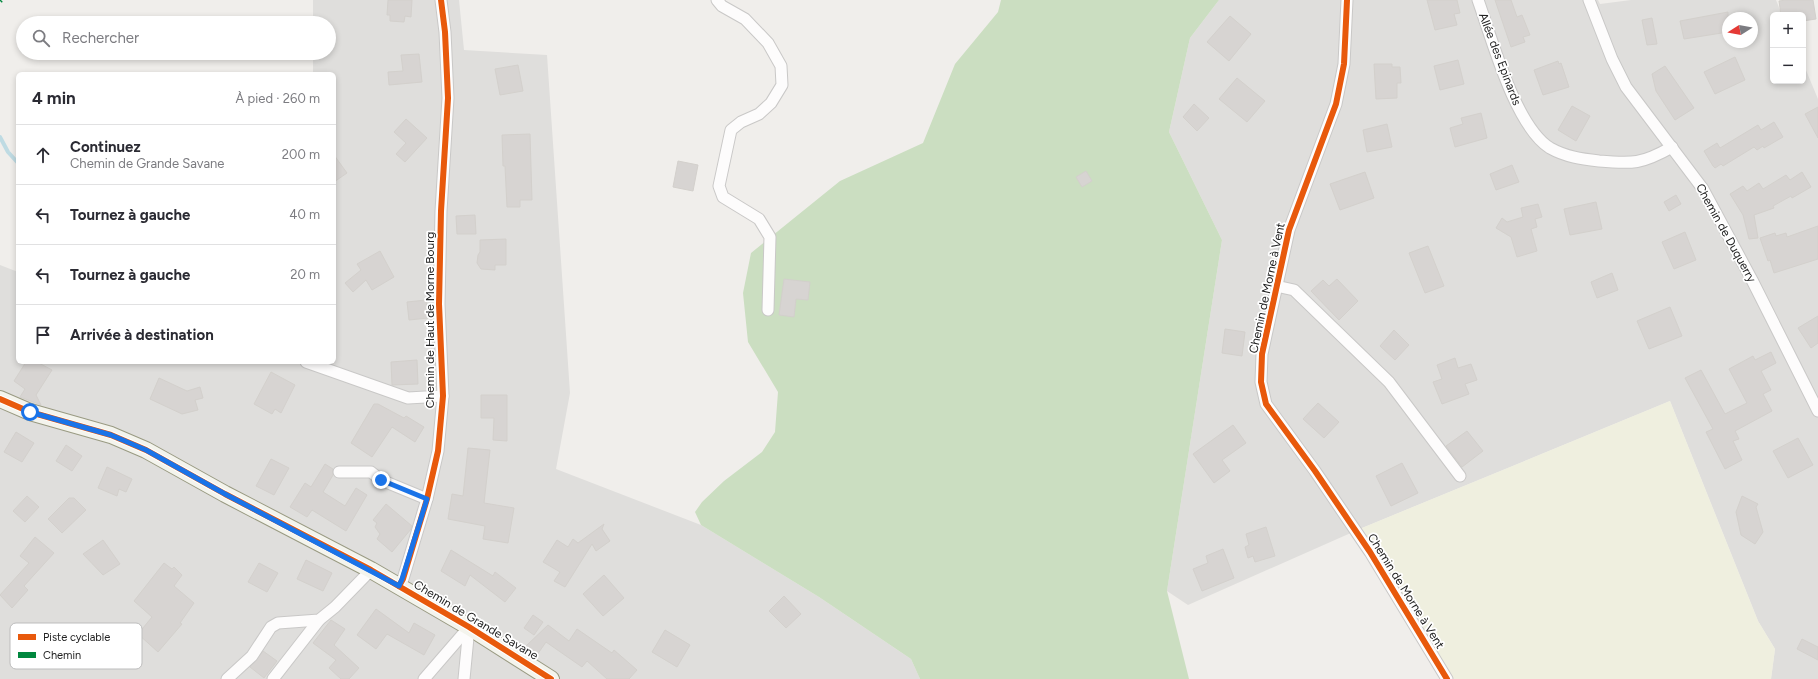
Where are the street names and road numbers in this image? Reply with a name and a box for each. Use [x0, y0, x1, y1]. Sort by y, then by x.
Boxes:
street label: Allée des Epinards [1476, 11, 1524, 108]
street label: Chemin de Duquerry [1693, 181, 1759, 285]
street label: Chemin de Morne à Vent [1246, 221, 1288, 355]
street label: Chemin de Haut de Morne Bourg [423, 232, 437, 408]
street label: Chemin de Morne à Vent [1365, 531, 1447, 652]
street label: Chemin de Grande Savane [411, 577, 541, 663]

